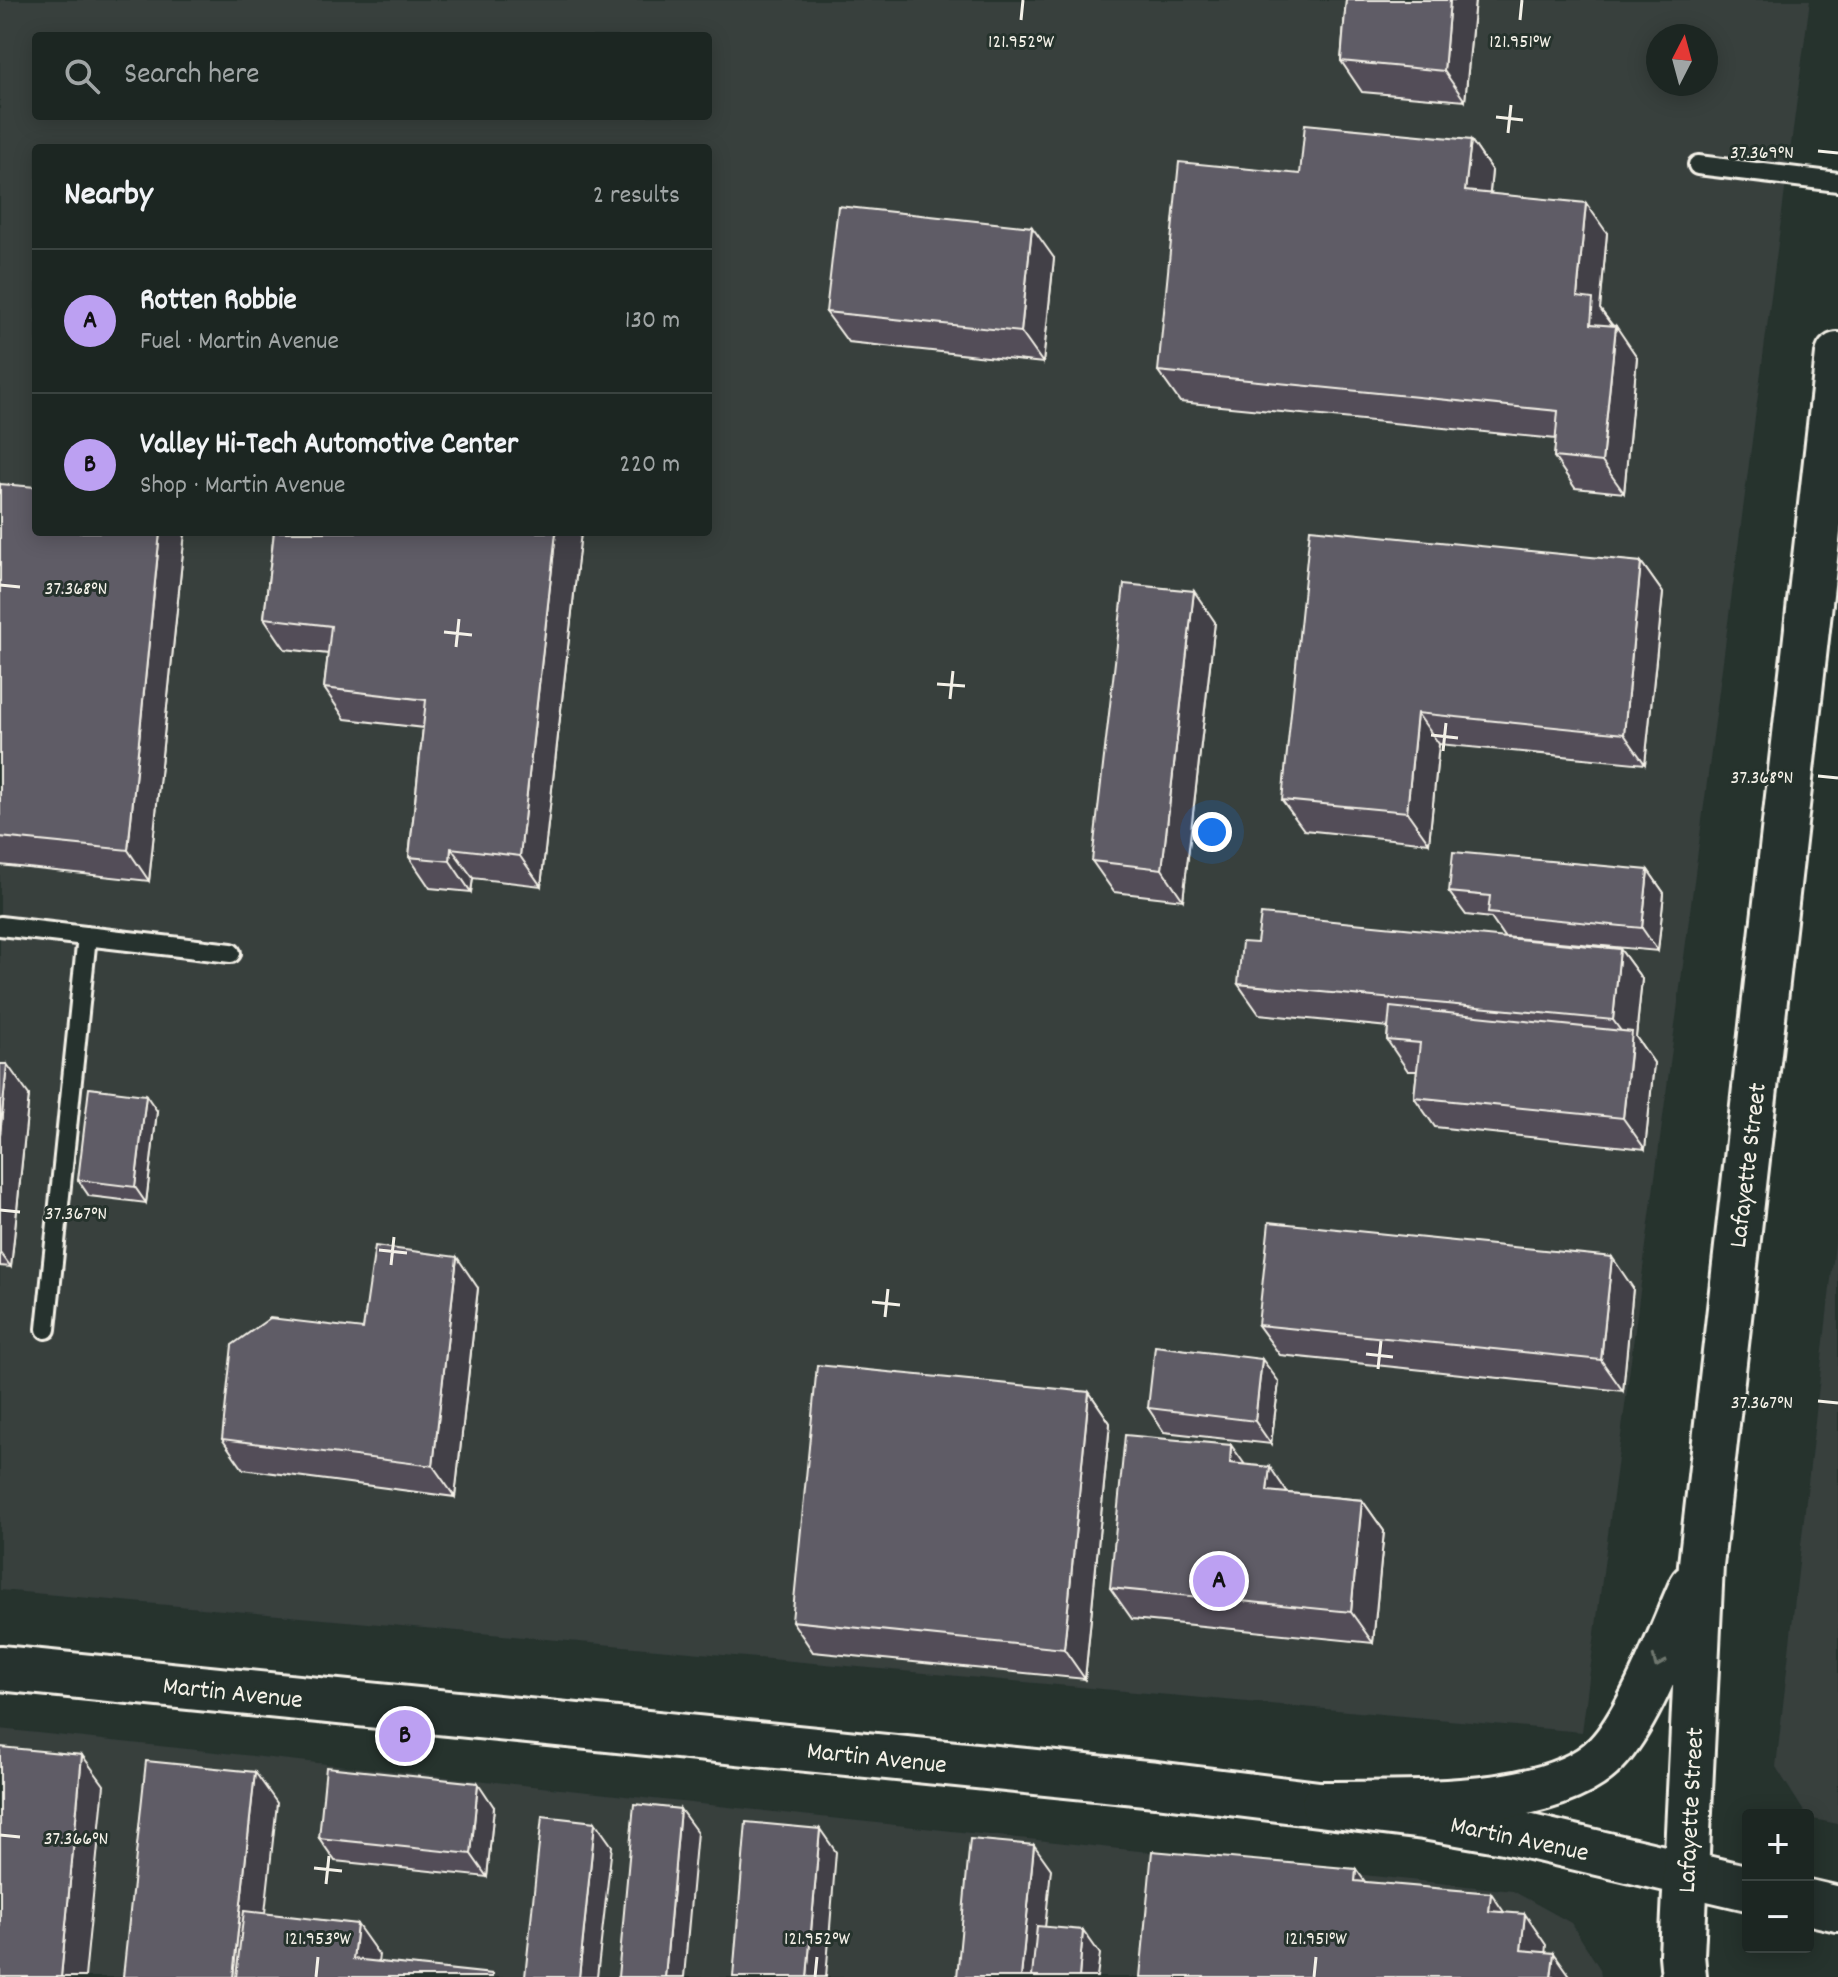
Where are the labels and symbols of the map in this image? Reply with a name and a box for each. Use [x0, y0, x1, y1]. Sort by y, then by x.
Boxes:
north arrow [1646, 24, 1718, 96]
text: 121.952°W [988, 29, 1054, 57]
text: 121.951°W [1489, 29, 1551, 57]
text: 37.369°N [1730, 140, 1794, 168]
text: 37.368°N [45, 576, 107, 604]
text: 37.368°N [1731, 765, 1793, 793]
your location [1192, 812, 1232, 852]
street label: Lafayette Street [1721, 1080, 1778, 1250]
text: 37.367°N [45, 1201, 107, 1229]
text: 37.367°N [1731, 1390, 1793, 1418]
pin: A [1193, 1551, 1245, 1611]
one-way arrow [1651, 1654, 1667, 1668]
street label: Martin Avenue [161, 1669, 304, 1720]
pin: B [379, 1706, 431, 1766]
street label: Lafayette Street [1670, 1726, 1715, 1894]
street label: Martin Avenue [805, 1734, 948, 1785]
street label: Martin Avenue [1447, 1808, 1592, 1873]
text: 37.366°N [44, 1826, 108, 1854]
text: 121.953°W [285, 1926, 352, 1954]
text: 121.952°W [784, 1926, 850, 1954]
text: 121.951°W [1285, 1926, 1347, 1954]

